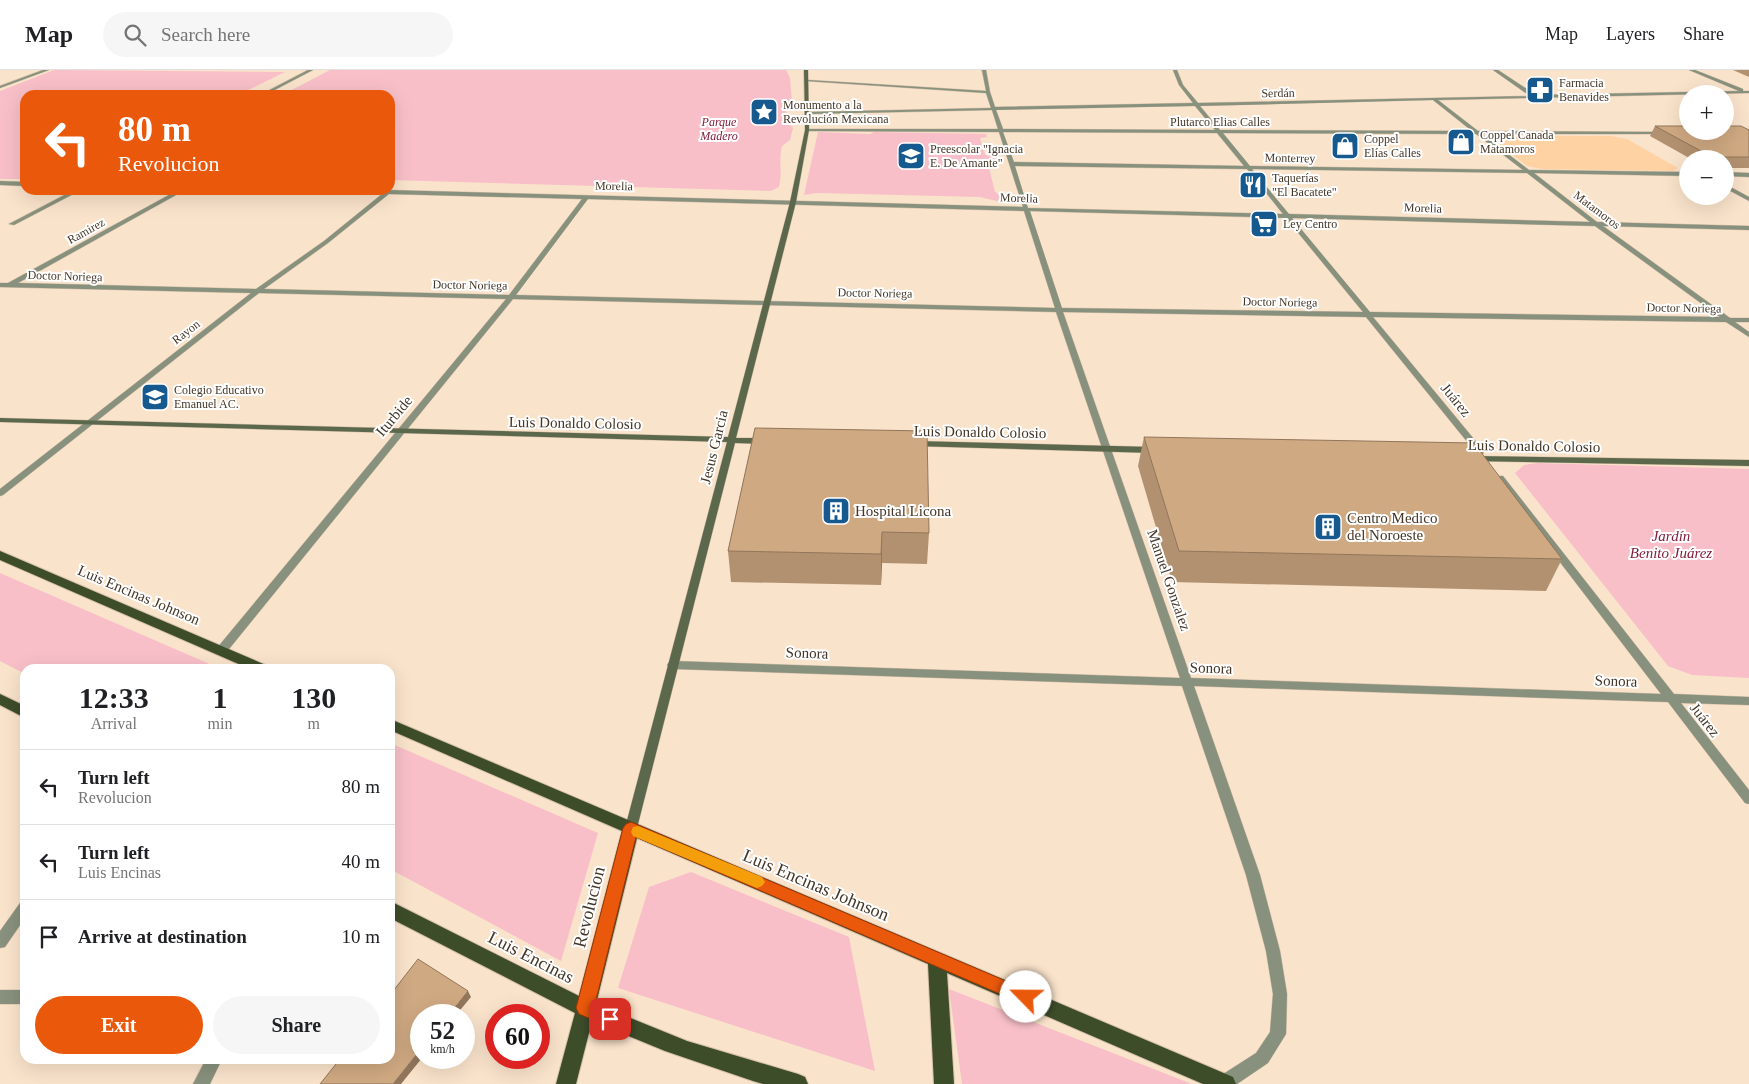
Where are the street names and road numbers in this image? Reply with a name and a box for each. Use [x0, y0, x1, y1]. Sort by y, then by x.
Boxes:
street label: Serdán [1261, 86, 1295, 100]
street label: Plutarco Elias Calles [1170, 115, 1270, 129]
street label: Monterrey [1265, 151, 1315, 165]
street label: Morelia [595, 179, 634, 193]
street label: Matamoros [1571, 188, 1623, 232]
street label: Morelia [1000, 190, 1039, 206]
street label: Morelia [1404, 200, 1443, 216]
street label: Ramirez [65, 215, 107, 247]
street label: Doctor Noriega [27, 268, 103, 284]
street label: Doctor Noriega [432, 277, 508, 293]
street label: Doctor Noriega [837, 285, 913, 301]
street label: Doctor Noriega [1242, 294, 1318, 310]
street label: Doctor Noriega [1646, 300, 1722, 316]
street label: Rayon [169, 317, 203, 347]
street label: Juárez [1438, 380, 1474, 420]
street label: Iturbide [373, 392, 416, 439]
street label: Jesus Garcia [697, 408, 731, 486]
street label: Luis Donaldo Colosio [509, 414, 641, 432]
street label: Luis Donaldo Colosio [914, 423, 1046, 441]
street label: Luis Donaldo Colosio [1468, 437, 1600, 455]
street label: Manuel Gonzalez [1144, 527, 1194, 633]
street label: Luis Encinas Johnson [76, 562, 203, 628]
street label: Sonora [785, 644, 829, 662]
street label: Sonora [1189, 659, 1233, 677]
street label: Sonora [1594, 672, 1638, 690]
street label: Juárez [1687, 700, 1723, 740]
street label: Luis Encinas Johnson [740, 845, 892, 925]
street label: Revolucion [569, 864, 609, 950]
street label: Luis Encinas [485, 927, 577, 987]

